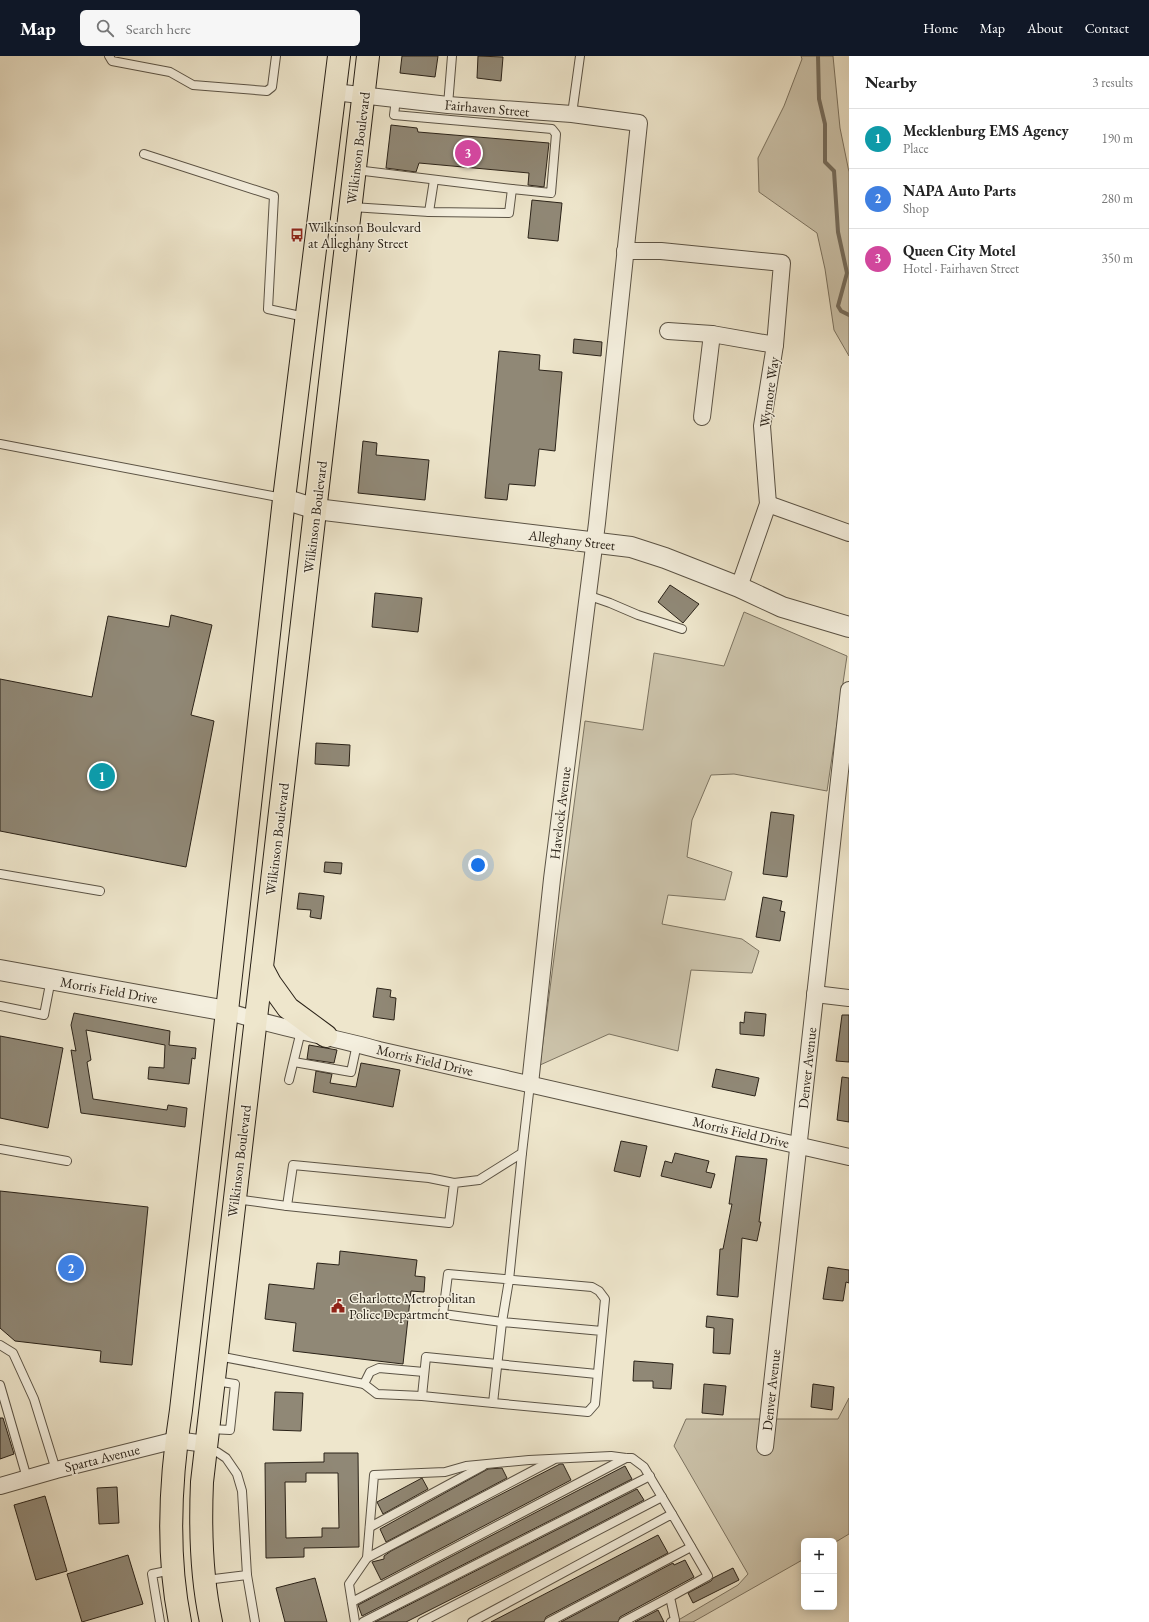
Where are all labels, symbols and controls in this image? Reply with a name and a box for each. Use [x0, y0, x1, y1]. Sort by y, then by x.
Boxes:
search box [80, 10, 360, 46]
text: Map [20, 16, 56, 41]
icon: search [94, 17, 116, 39]
text: Search here [126, 19, 191, 38]
text: Home [923, 19, 958, 37]
text: Map [980, 19, 1005, 37]
text: About [1027, 19, 1063, 37]
text: Contact [1085, 19, 1129, 37]
text: Nearby [865, 71, 917, 93]
text: 3 results [1092, 74, 1133, 91]
street label: Wilkinson Boulevard [342, 90, 374, 205]
street label: Fairhaven Street [444, 95, 531, 121]
text: Mecklenburg EMS Agency [903, 121, 1069, 140]
text: 1 [875, 130, 881, 147]
text: 190 m [1102, 130, 1133, 147]
pin: 3 [455, 138, 481, 168]
text: Place [903, 140, 929, 157]
text: NAPA Auto Parts [903, 181, 1016, 200]
text: 2 [875, 190, 881, 207]
text: 280 m [1102, 190, 1133, 207]
text: Shop [903, 200, 929, 217]
place label: Wilkinson Boulevard at Alleghany Street [308, 218, 422, 252]
bus stop icon: Wilkinson Boulevard at Alleghany Street [289, 227, 305, 243]
text: Queen City Motel [903, 241, 1016, 260]
text: 3 [875, 250, 881, 267]
text: 350 m [1102, 250, 1133, 267]
text: Hotel · Fairhaven Street [903, 260, 1019, 277]
street label: Wymore Way [755, 355, 783, 429]
street label: Wilkinson Boulevard [299, 459, 331, 574]
street label: Alleghany Street [527, 526, 617, 554]
pin: 1 [89, 761, 115, 791]
street label: Havelock Avenue [545, 765, 575, 860]
street label: Wilkinson Boulevard [261, 781, 293, 896]
your location [468, 855, 488, 875]
street label: Morris Field Drive [59, 973, 160, 1008]
street label: Denver Avenue [794, 1026, 820, 1110]
street label: Morris Field Drive [375, 1040, 476, 1080]
street label: Wilkinson Boulevard [223, 1103, 255, 1218]
street label: Morris Field Drive [691, 1112, 792, 1152]
pin: 2 [58, 1253, 84, 1283]
place label: Charlotte Metropolitan Police Department [349, 1289, 476, 1323]
public building icon: Charlotte Metropolitan Police Department [330, 1298, 346, 1314]
street label: Denver Avenue [758, 1348, 784, 1432]
street label: Sparta Avenue [63, 1440, 142, 1476]
map controls [801, 1538, 837, 1610]
button: + [801, 1538, 837, 1574]
button: − [801, 1574, 837, 1610]

